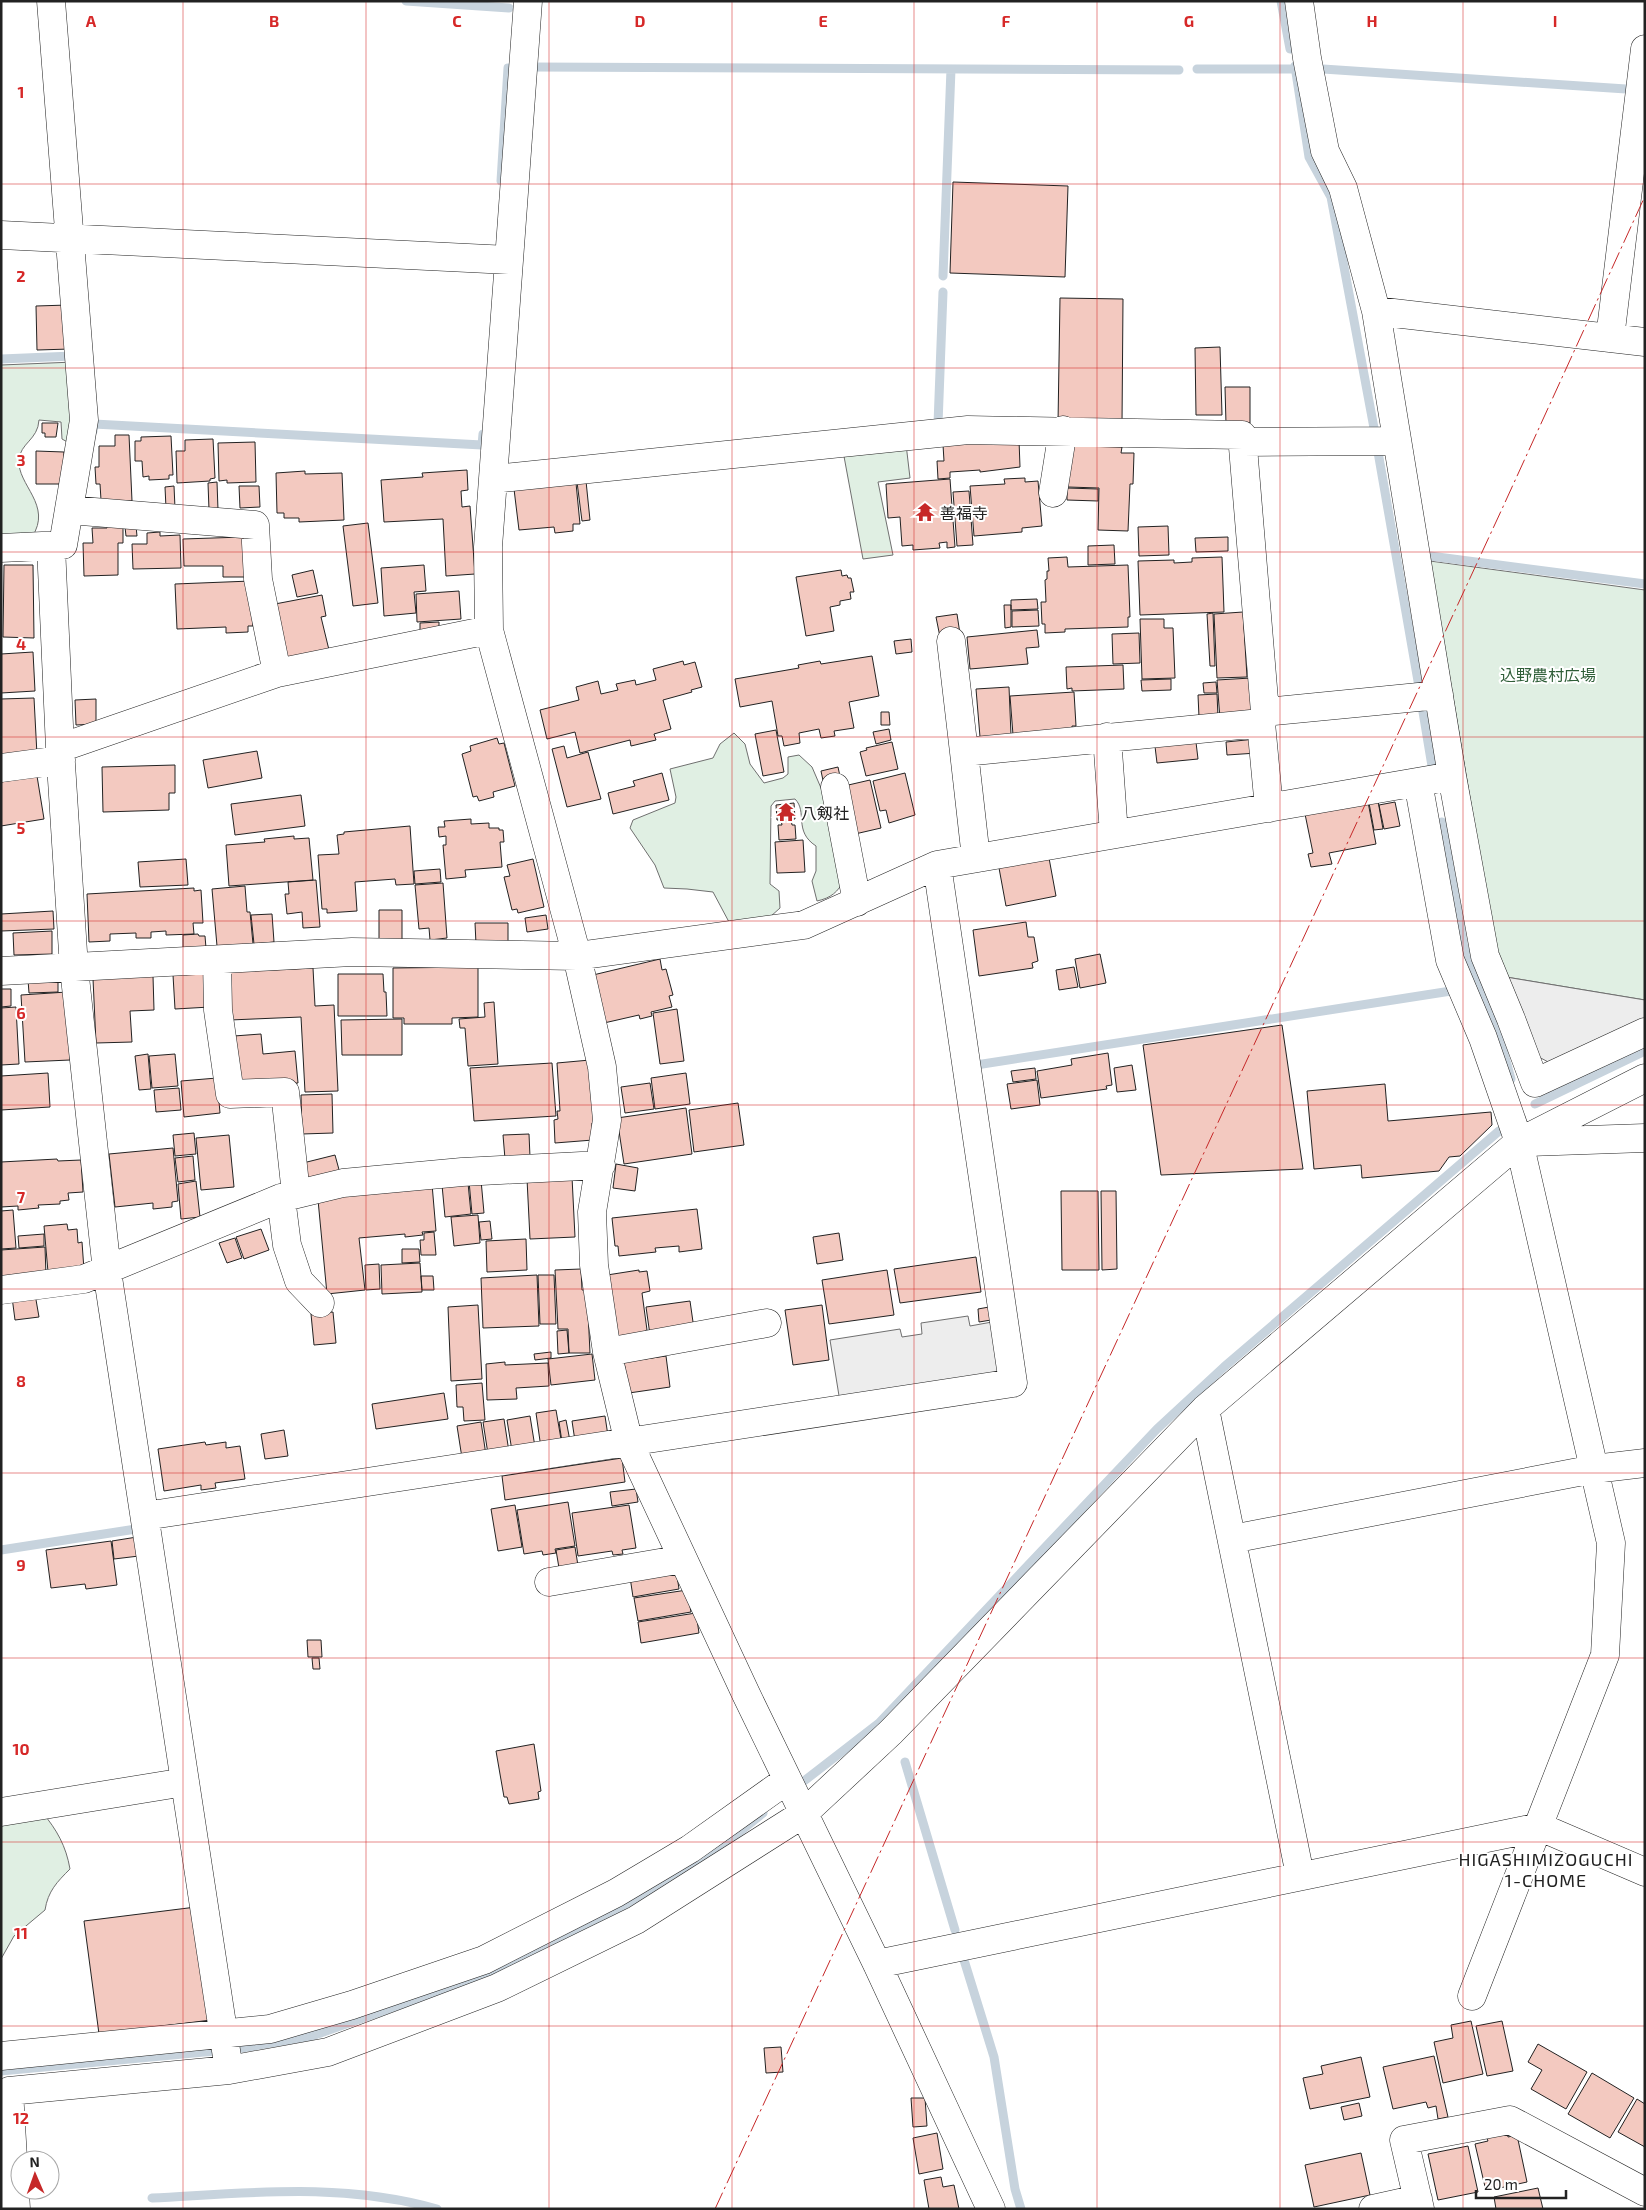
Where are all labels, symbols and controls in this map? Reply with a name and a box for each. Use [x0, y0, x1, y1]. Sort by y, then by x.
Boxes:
text: A [86, 11, 97, 30]
text: B [269, 11, 279, 30]
text: C [452, 11, 462, 30]
text: D [635, 11, 646, 30]
text: E [818, 11, 828, 30]
text: F [1002, 11, 1011, 30]
text: G [1184, 11, 1194, 30]
text: H [1366, 11, 1378, 30]
text: I [1553, 11, 1557, 30]
text: 1 [18, 82, 24, 101]
text: 2 [16, 266, 26, 285]
text: 3 [16, 450, 26, 469]
temple icon: 善福寺 [914, 501, 936, 523]
place label: 善福寺 [940, 503, 988, 522]
text: 4 [16, 634, 26, 653]
park label: 込野農村広場 [1500, 665, 1596, 684]
temple icon: 八剱社 [775, 801, 797, 823]
place label: 八剱社 [801, 803, 849, 822]
text: 5 [17, 818, 26, 837]
text: 6 [16, 1003, 26, 1022]
text: 7 [17, 1187, 26, 1206]
text: 8 [16, 1371, 26, 1390]
text: 9 [16, 1555, 26, 1574]
text: 10 [12, 1739, 30, 1758]
district label: HIGASHIMIZOGUCHI 1-CHOME [1459, 1848, 1633, 1891]
text: 11 [14, 1923, 28, 1942]
text: 12 [13, 2108, 29, 2127]
north arrow [10, 2150, 60, 2200]
text: N [29, 2153, 40, 2170]
scale bar [1476, 2168, 1566, 2200]
text: 20 m [1484, 2175, 1518, 2193]

